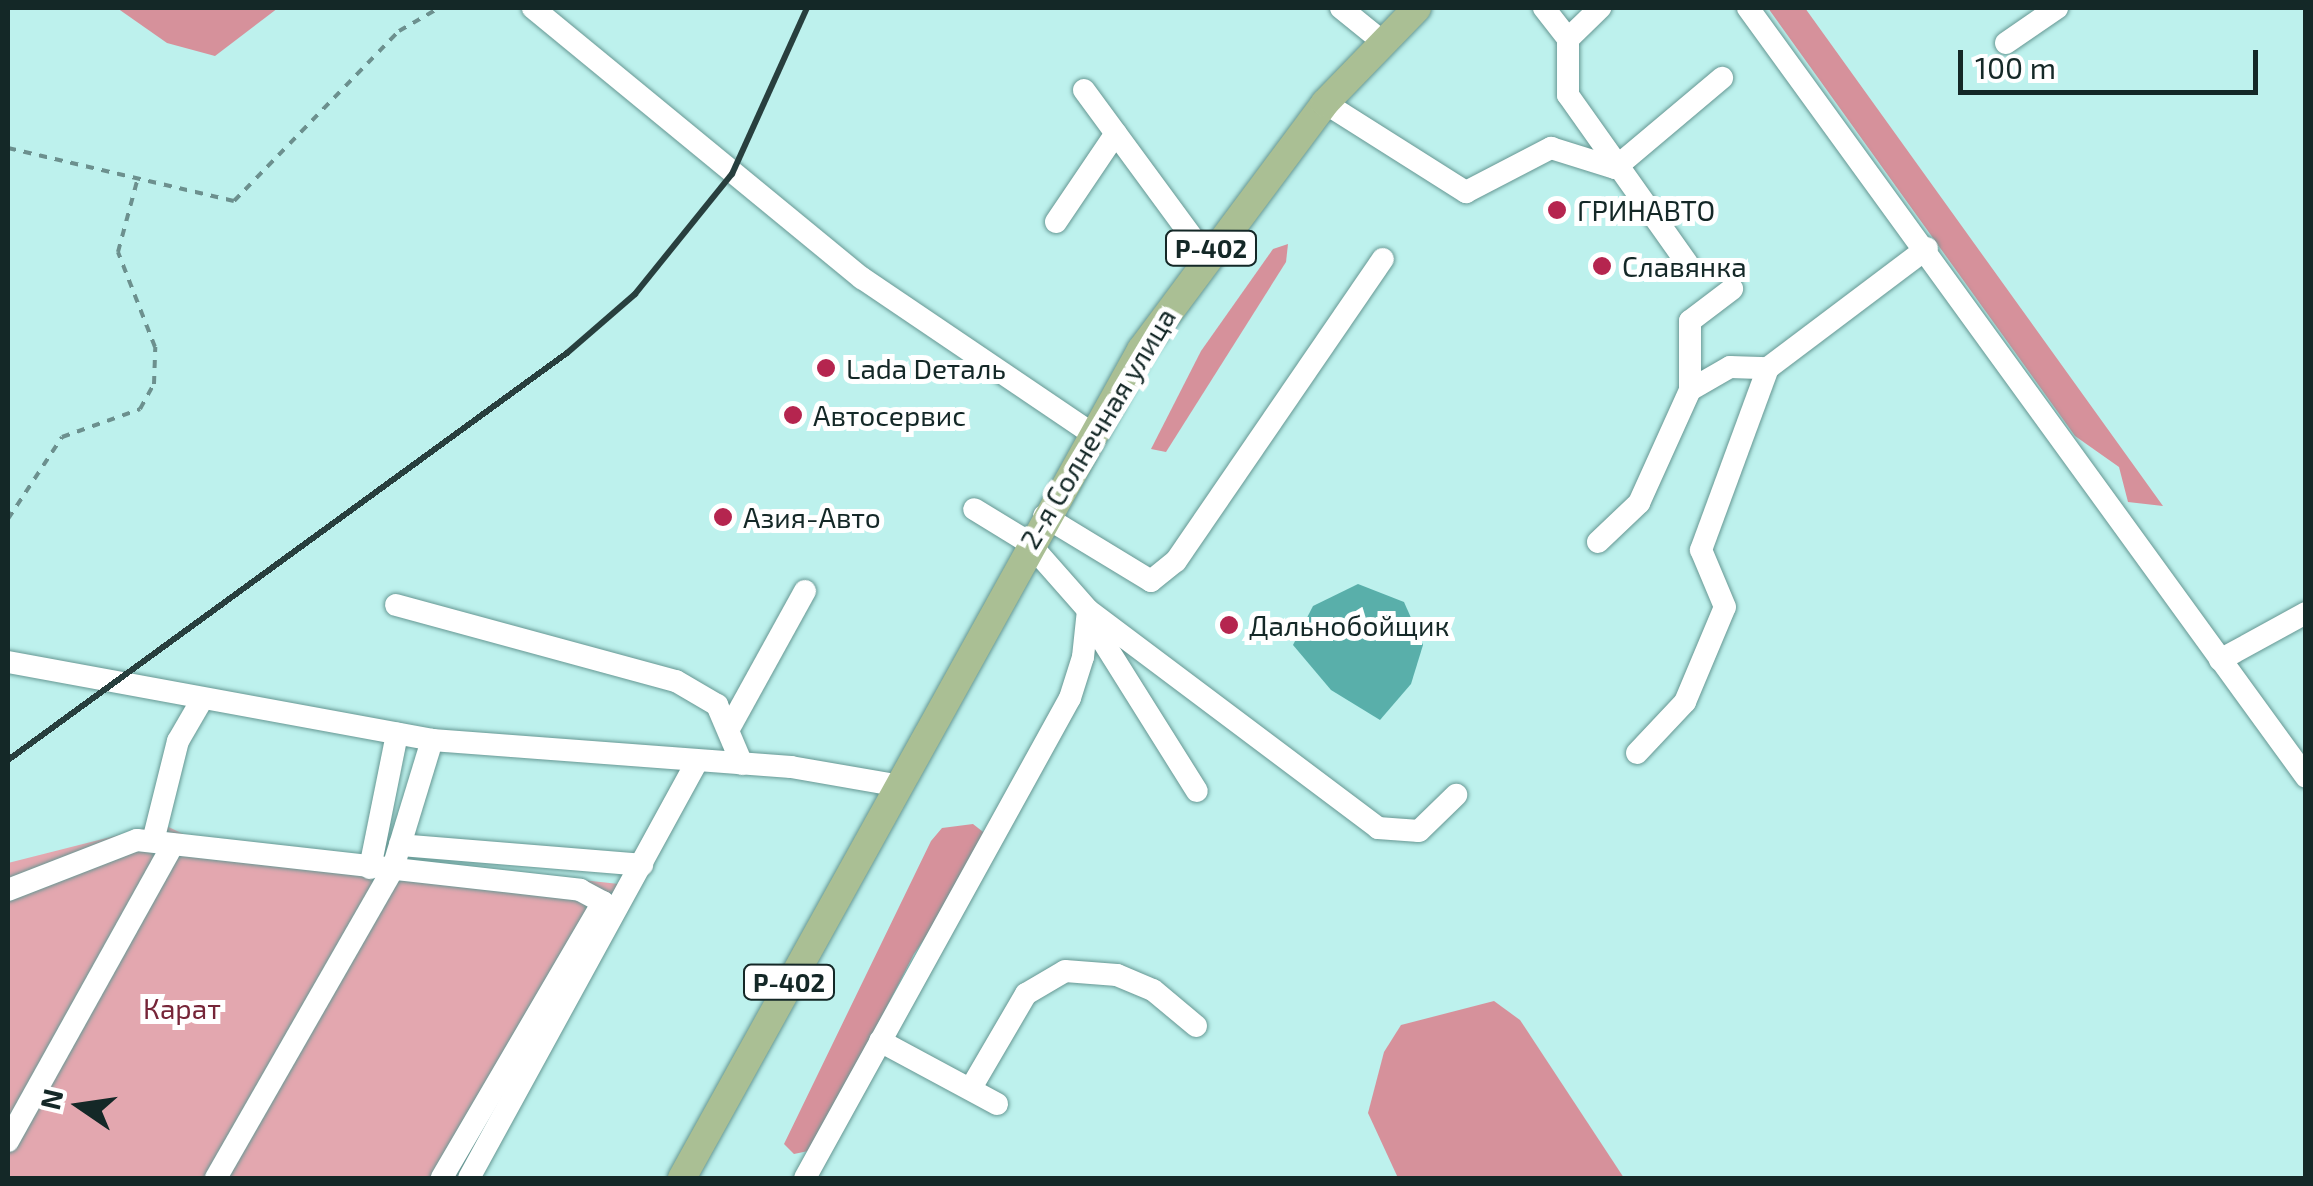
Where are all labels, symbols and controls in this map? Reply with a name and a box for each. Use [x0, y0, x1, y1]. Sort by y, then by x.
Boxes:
scale bar [1963, 30, 2263, 92]
text: 100 m [1975, 49, 2056, 85]
place label: ГРИНАВТО [1577, 193, 1715, 227]
marker: ГРИНАВТО [1546, 199, 1568, 221]
road number: Р-402 [1164, 228, 1258, 268]
place label: Славянка [1622, 249, 1747, 283]
marker: Славянка [1591, 255, 1613, 277]
street label: 2-я Солнечная улица [1012, 302, 1182, 554]
place label: Lada Dеталь [846, 351, 1006, 385]
marker: Lada Dеталь [815, 357, 837, 379]
place label: Автосервис [813, 398, 966, 432]
marker: Автосервис [782, 404, 804, 426]
place label: Азия-Авто [743, 500, 881, 534]
marker: Азия-Авто [712, 506, 734, 528]
place label: Дальнобойщик [1249, 608, 1450, 642]
marker: Дальнобойщик [1218, 614, 1240, 636]
road number: Р-402 [742, 962, 836, 1002]
park label: Карат [143, 991, 221, 1025]
north arrow [30, 1056, 130, 1156]
text: N [32, 1086, 70, 1113]

